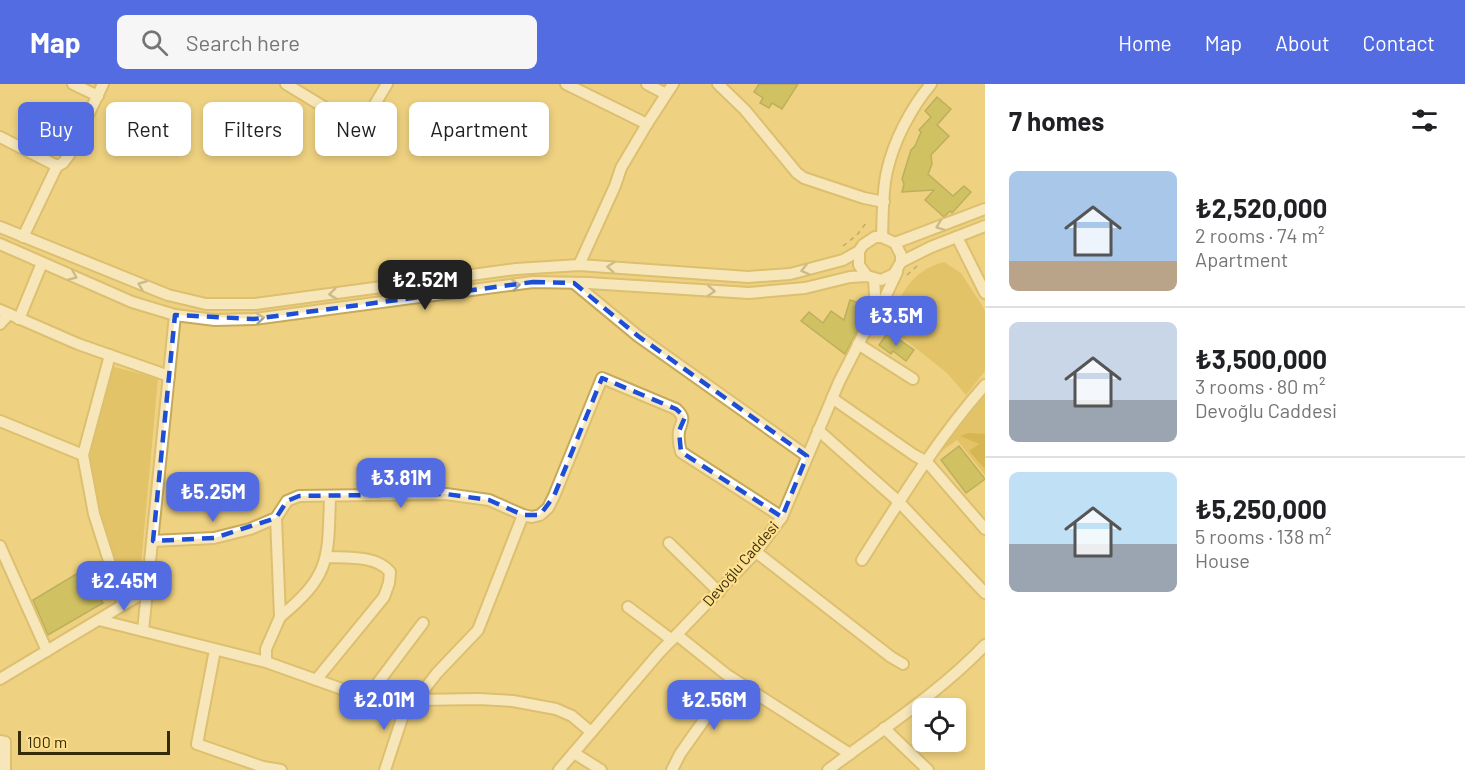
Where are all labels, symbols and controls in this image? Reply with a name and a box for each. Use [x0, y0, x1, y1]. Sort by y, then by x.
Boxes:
search box [117, 15, 537, 69]
text: Map [30, 25, 81, 59]
icon: search [138, 26, 171, 59]
text: Search here [186, 29, 300, 55]
text: Home [1118, 30, 1172, 55]
text: Map [1205, 30, 1242, 55]
text: About [1275, 30, 1330, 55]
text: Contact [1363, 30, 1435, 55]
chip: Buy [18, 102, 94, 156]
chip: Rent [106, 102, 191, 156]
chip: Filters [203, 102, 303, 156]
chip: New [315, 102, 397, 156]
chip: Apartment [409, 102, 549, 156]
icon: filters [1408, 104, 1441, 137]
text: 7 homes [1009, 105, 1104, 136]
text: ₺2,520,000 [1195, 192, 1327, 223]
icon: home [1057, 195, 1129, 267]
one-way arrow [935, 219, 946, 231]
text: 2 rooms · 74 m² [1195, 223, 1325, 247]
text: Apartment [1195, 247, 1288, 271]
pin: ₺2.52M [376, 260, 474, 311]
one-way arrow [606, 261, 615, 274]
one-way arrow [800, 263, 810, 276]
text: ₺2.52M [392, 267, 458, 291]
one-way arrow [66, 269, 77, 281]
one-way arrow [511, 279, 520, 291]
one-way arrow [137, 280, 148, 292]
one-way arrow [706, 284, 715, 297]
one-way arrow [329, 287, 338, 299]
pin: ₺3.5M [854, 296, 938, 347]
text: ₺3.5M [869, 303, 923, 327]
one-way arrow [256, 312, 265, 325]
text: ₺3,500,000 [1195, 343, 1327, 374]
icon: home [1057, 346, 1129, 418]
text: 3 rooms · 80 m² [1195, 374, 1325, 398]
text: Devoğlu Caddesi [1195, 398, 1337, 422]
pin: ₺3.81M [352, 458, 450, 509]
text: ₺3.81M [370, 465, 432, 489]
pin: ₺5.25M [164, 472, 262, 523]
text: ₺5.25M [180, 479, 246, 503]
text: ₺5,250,000 [1195, 493, 1327, 524]
icon: home [1057, 496, 1129, 568]
street label: Devoğlu Caddesi [698, 517, 782, 609]
text: 5 rooms · 138 m² [1195, 524, 1331, 548]
text: House [1195, 548, 1250, 572]
pin: ₺2.45M [75, 561, 173, 612]
text: ₺2.45M [91, 568, 157, 592]
pin: ₺2.01M [335, 680, 433, 731]
pin: ₺2.56M [665, 680, 763, 731]
text: ₺2.01M [353, 687, 415, 711]
text: ₺2.56M [681, 687, 747, 711]
map controls [912, 698, 966, 752]
button: locate [912, 698, 966, 752]
scale bar [18, 728, 170, 756]
text: 100 m [27, 732, 67, 751]

